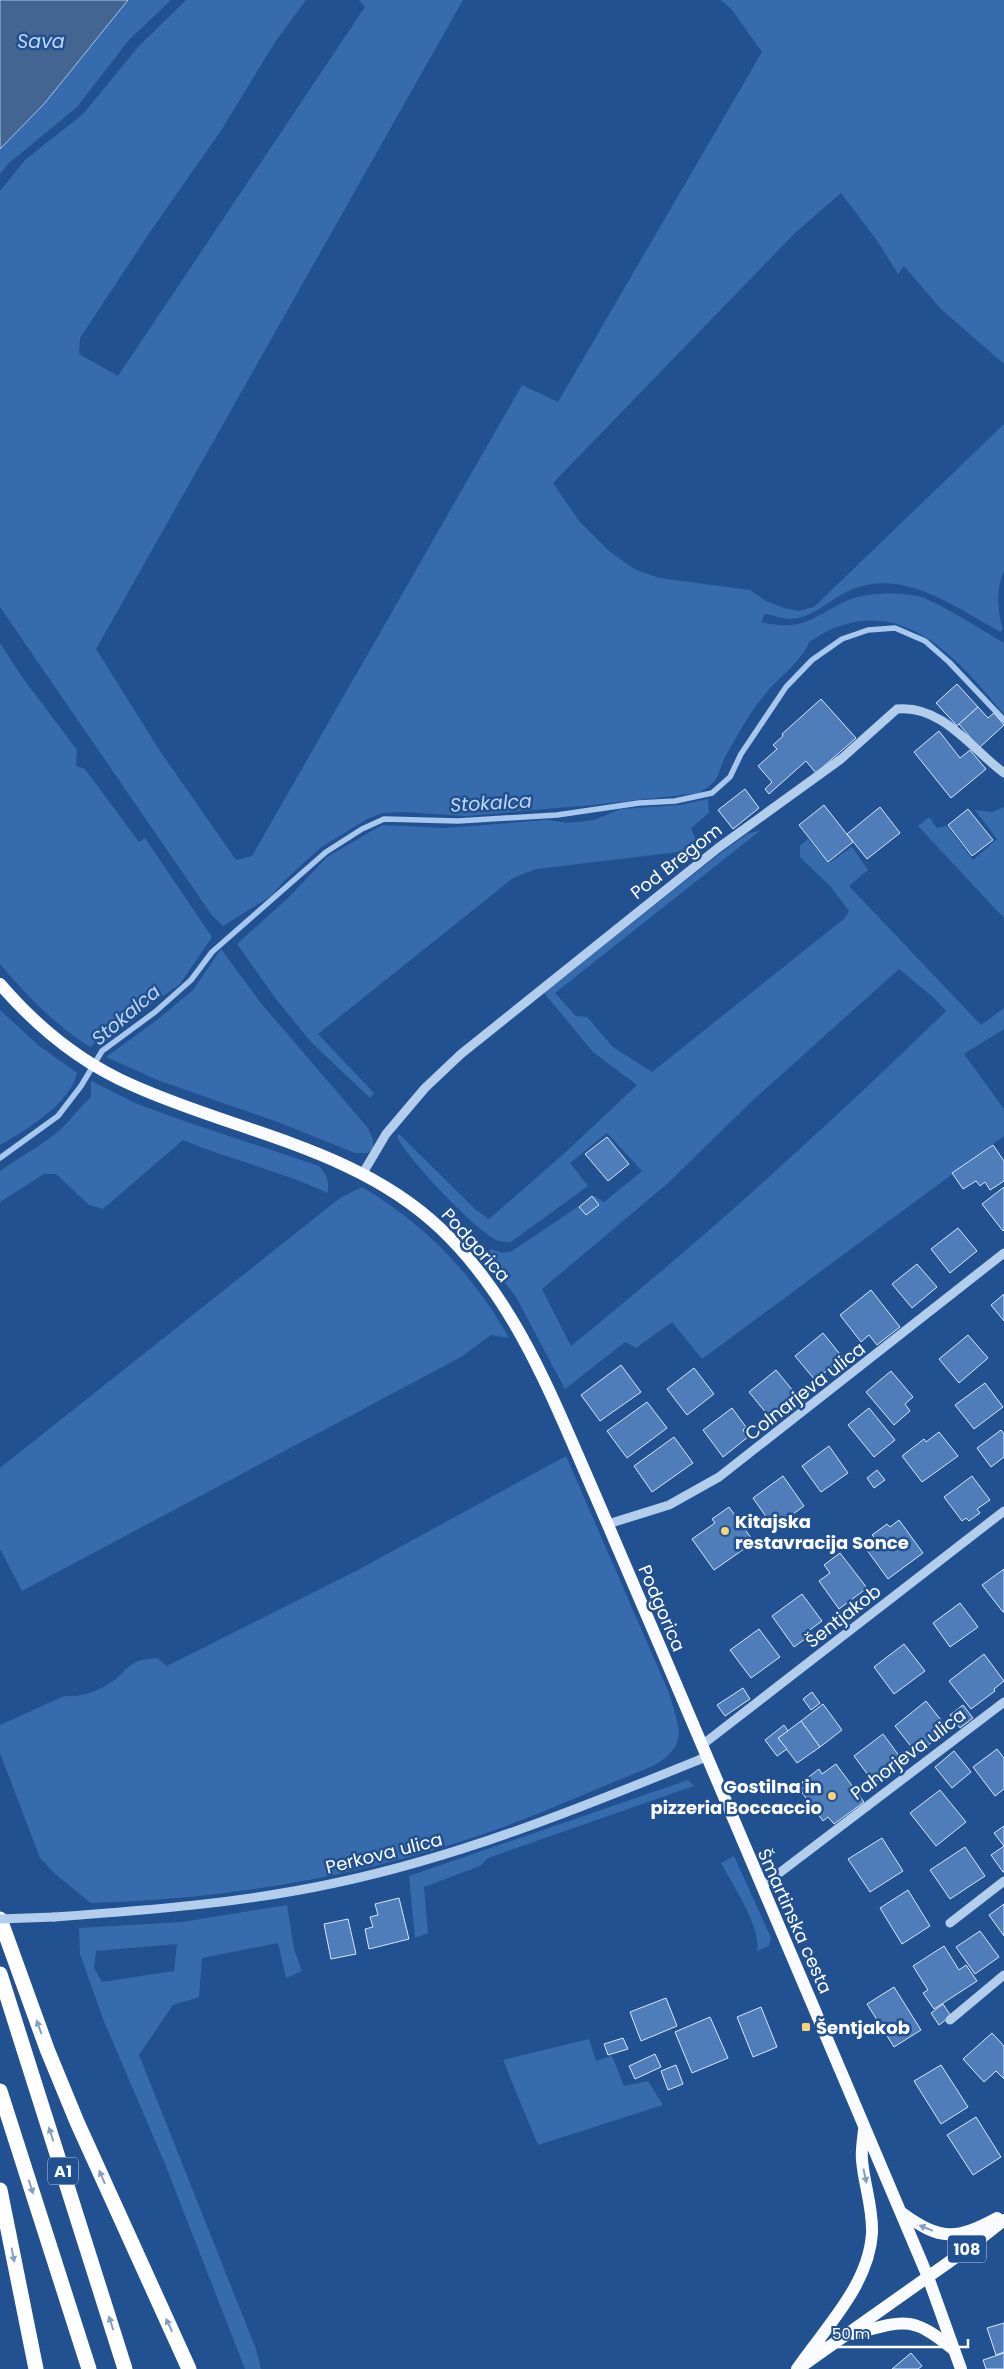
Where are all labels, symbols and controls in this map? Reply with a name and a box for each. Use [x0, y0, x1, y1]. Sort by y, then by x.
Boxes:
water label: Sava [17, 28, 65, 55]
water label: Stokalca [449, 787, 533, 819]
street label: Pod Bregom [625, 817, 727, 905]
water label: Stokalca [86, 978, 166, 1052]
street label: Podgorica [436, 1202, 516, 1288]
street label: Colnarjeva ulica [740, 1336, 870, 1446]
place label: Kitajska restavracija Sonce [735, 1509, 909, 1555]
marker: Kitajska restavracija Sonce [719, 1525, 731, 1537]
street label: Podgorica [633, 1561, 691, 1655]
street label: Šentjakob [800, 1579, 886, 1653]
street label: Pahorjeva ulica [845, 1702, 971, 1806]
place label: Gostilna in pizzeria Boccaccio [651, 1774, 822, 1820]
marker: Gostilna in pizzeria Boccaccio [826, 1790, 838, 1802]
street label: Perkova ulica [323, 1826, 445, 1880]
street label: Šmartinska cesta [752, 1845, 838, 1997]
place label: Šentjakob [816, 2015, 910, 2040]
one-way arrow [35, 2019, 43, 2034]
marker: Šentjakob [800, 2021, 812, 2033]
one-way arrow [47, 2127, 54, 2142]
road number: A1 [48, 2158, 78, 2184]
one-way arrow [861, 2168, 869, 2183]
one-way arrow [97, 2170, 105, 2184]
one-way arrow [27, 2180, 35, 2195]
one-way arrow [919, 2223, 933, 2231]
road number: 108 [948, 2236, 986, 2262]
one-way arrow [9, 2247, 17, 2262]
one-way arrow [106, 2315, 114, 2330]
scale bar [824, 2316, 968, 2348]
one-way arrow [165, 2318, 173, 2332]
text: 50 m [832, 2323, 870, 2344]

